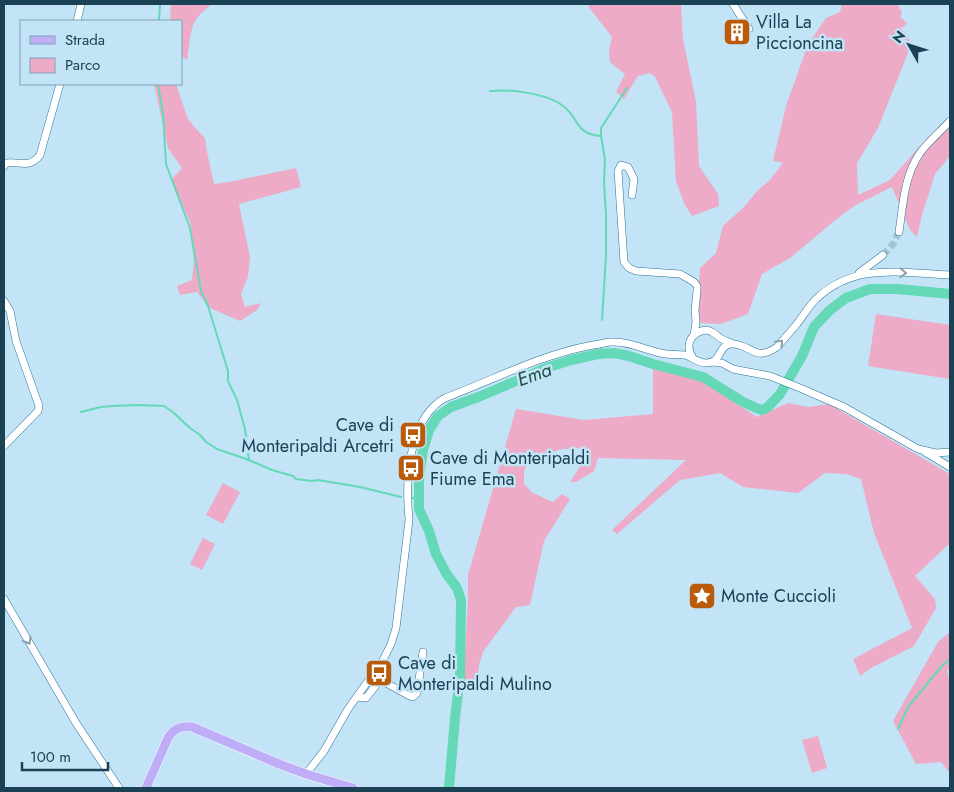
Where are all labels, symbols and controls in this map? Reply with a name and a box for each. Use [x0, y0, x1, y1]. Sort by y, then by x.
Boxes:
place label: Villa La Piccioncina [756, 9, 843, 56]
building icon: Villa La Piccioncina [722, 17, 752, 47]
legend [20, 20, 182, 85]
north arrow [884, 20, 934, 70]
text: N [888, 26, 910, 47]
text: Strada [65, 29, 105, 51]
text: Parco [65, 54, 100, 76]
one-way arrow [900, 267, 908, 278]
one-way arrow [774, 339, 783, 348]
water label: Ema [513, 356, 556, 393]
place label: Cave di Monteripaldi Arcetri [241, 412, 394, 459]
bus stop icon: Cave di Monteripaldi Arcetri [398, 420, 428, 450]
place label: Cave di Monteripaldi Fiume Ema [430, 445, 590, 492]
bus stop icon: Cave di Monteripaldi Fiume Ema [396, 453, 426, 483]
place icon: Monte Cuccioli [687, 581, 717, 611]
place label: Monte Cuccioli [721, 583, 836, 609]
one-way arrow [22, 636, 32, 645]
place label: Cave di Monteripaldi Mulino [398, 650, 552, 697]
bus stop icon: Cave di Monteripaldi Mulino [364, 658, 394, 688]
scale bar [22, 740, 109, 772]
text: 100 m [30, 746, 71, 768]

